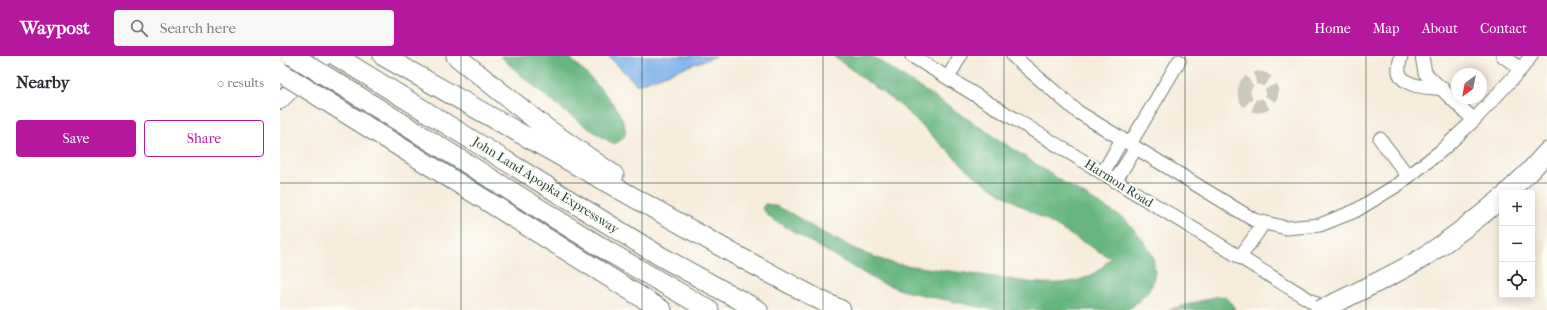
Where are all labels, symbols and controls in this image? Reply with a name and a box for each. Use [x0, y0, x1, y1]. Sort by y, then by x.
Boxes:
search box [114, 10, 394, 46]
text: Waypost [20, 17, 90, 39]
icon: search [128, 17, 150, 39]
text: Search here [160, 19, 236, 37]
text: Home [1314, 20, 1351, 37]
text: Map [1373, 20, 1400, 37]
text: About [1422, 20, 1458, 37]
text: Contact [1480, 20, 1527, 37]
north arrow [1451, 68, 1487, 104]
text: Nearby [16, 72, 70, 92]
text: 0 results [217, 75, 264, 90]
button: Save [16, 120, 136, 157]
button: Share [144, 120, 264, 157]
street label: John Land Apopka Expressway [469, 133, 623, 237]
street label: Harmon Road [1082, 156, 1157, 211]
map controls [1499, 190, 1535, 298]
button: + [1499, 190, 1535, 226]
button: − [1499, 226, 1535, 262]
button: locate [1499, 262, 1535, 298]

